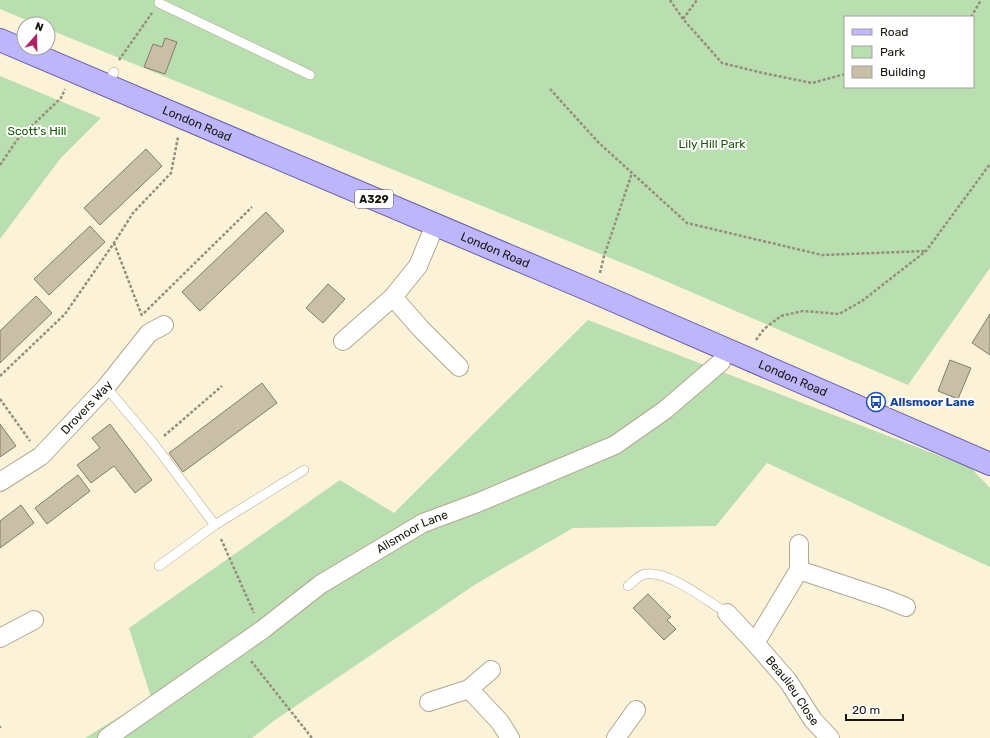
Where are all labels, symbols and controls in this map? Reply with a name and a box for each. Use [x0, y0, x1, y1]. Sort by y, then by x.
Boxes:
north arrow [16, 16, 56, 56]
legend [844, 16, 974, 88]
text: N [33, 20, 45, 35]
text: Road [880, 25, 908, 39]
text: Park [880, 45, 906, 59]
text: Building [880, 65, 926, 79]
street label: London Road [160, 103, 234, 144]
park label: Scott's Hill [7, 124, 67, 138]
park label: Lily Hill Park [678, 137, 746, 151]
road number: A329 [355, 190, 393, 208]
street label: London Road [459, 229, 532, 271]
street label: London Road [756, 357, 829, 399]
street label: Drovers Way [58, 378, 115, 437]
bus stop icon: Allsmoor Lane [865, 391, 887, 413]
place label: Allsmoor Lane [890, 395, 975, 409]
street label: Allsmoor Lane [374, 507, 450, 556]
street label: Beaulieu Close [763, 653, 822, 729]
scale bar [846, 696, 903, 722]
text: 20 m [852, 703, 880, 717]

